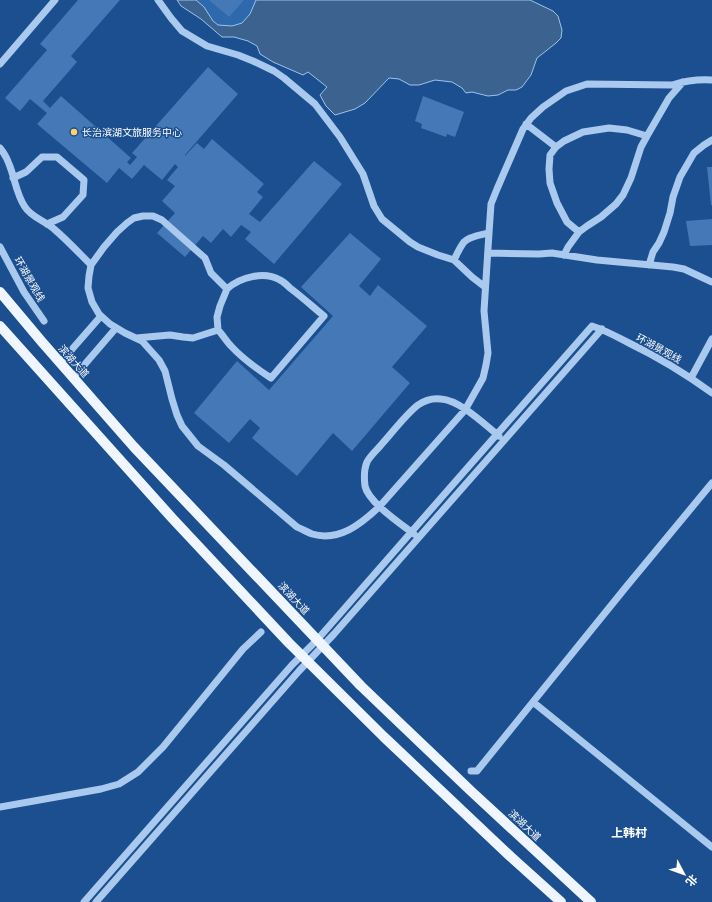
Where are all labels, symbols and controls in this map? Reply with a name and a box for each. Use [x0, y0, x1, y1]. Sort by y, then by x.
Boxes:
place label: 长治滨湖文旅服务中心 [82, 126, 182, 138]
marker: 长治滨湖文旅服务中心 [69, 127, 79, 137]
street label: 环湖景观线 [12, 254, 48, 304]
street label: 环湖景观线 [634, 331, 684, 365]
street label: 滨湖大道 [56, 342, 92, 380]
street label: 滨湖大道 [276, 579, 312, 617]
street label: 滨湖大道 [506, 807, 544, 843]
district label: 上韩村 [611, 826, 647, 840]
north arrow [664, 854, 704, 894]
text: 北 [683, 872, 700, 889]

